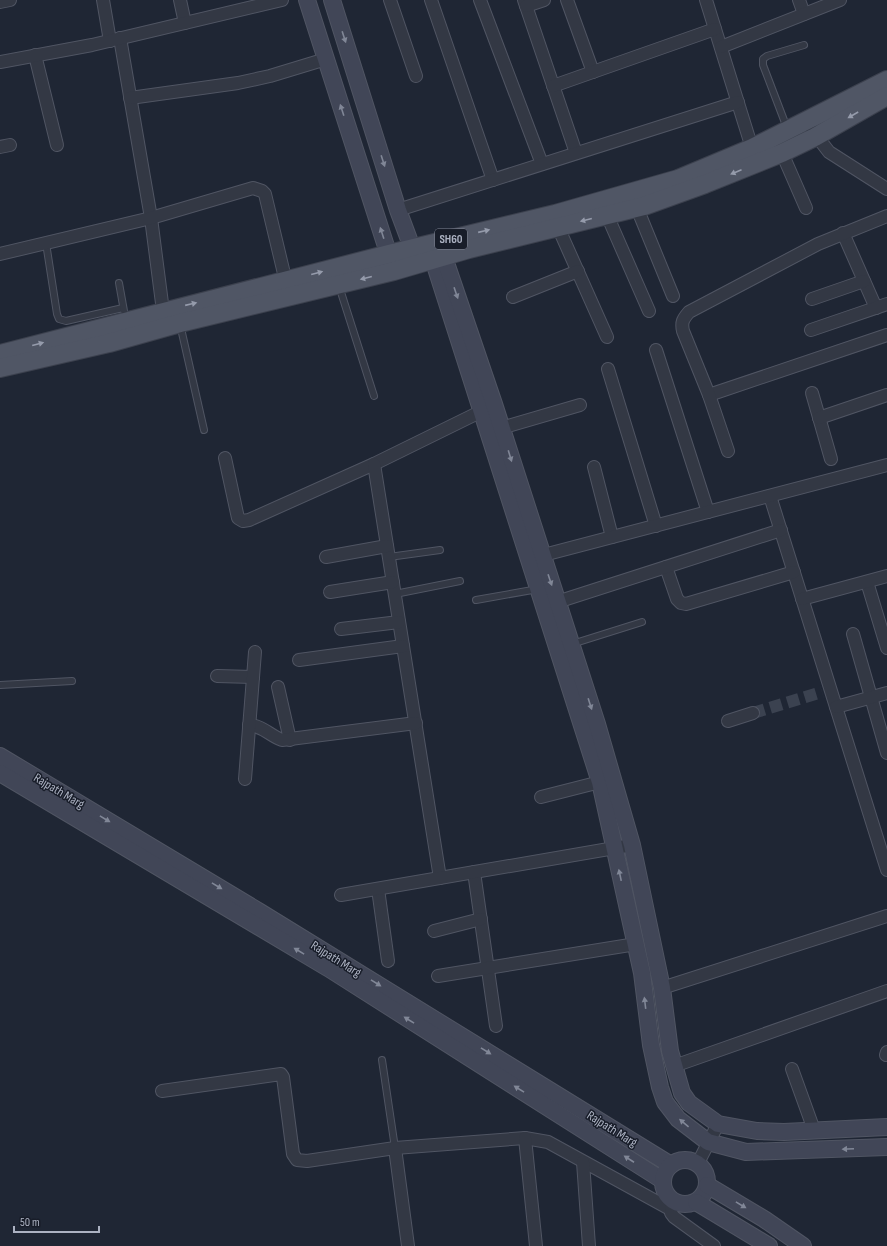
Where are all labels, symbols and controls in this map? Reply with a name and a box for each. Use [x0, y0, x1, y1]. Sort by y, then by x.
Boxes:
one-way arrow [341, 31, 347, 43]
one-way arrow [339, 103, 345, 115]
one-way arrow [847, 112, 859, 119]
one-way arrow [380, 155, 386, 167]
one-way arrow [730, 169, 742, 175]
one-way arrow [580, 218, 592, 224]
one-way arrow [379, 227, 385, 239]
one-way arrow [478, 228, 490, 234]
road number: SH60 [435, 229, 467, 249]
one-way arrow [311, 270, 323, 276]
one-way arrow [359, 275, 372, 281]
one-way arrow [453, 287, 459, 299]
one-way arrow [185, 301, 197, 307]
one-way arrow [32, 341, 44, 347]
one-way arrow [507, 450, 513, 462]
one-way arrow [547, 574, 553, 586]
one-way arrow [587, 698, 593, 710]
street label: Rajpath Marg [31, 770, 87, 812]
one-way arrow [100, 815, 110, 823]
one-way arrow [617, 869, 623, 881]
one-way arrow [211, 882, 223, 889]
street label: Rajpath Marg [308, 937, 364, 981]
one-way arrow [294, 947, 304, 955]
one-way arrow [370, 979, 381, 987]
one-way arrow [642, 997, 649, 1009]
one-way arrow [404, 1016, 415, 1023]
one-way arrow [480, 1048, 492, 1055]
one-way arrow [514, 1085, 524, 1093]
street label: Rajpath Marg [584, 1107, 640, 1151]
one-way arrow [678, 1119, 689, 1128]
one-way arrow [841, 1146, 854, 1152]
one-way arrow [623, 1155, 635, 1162]
one-way arrow [735, 1201, 747, 1208]
scale bar [14, 1208, 99, 1234]
text: 50 m [20, 1215, 40, 1230]

